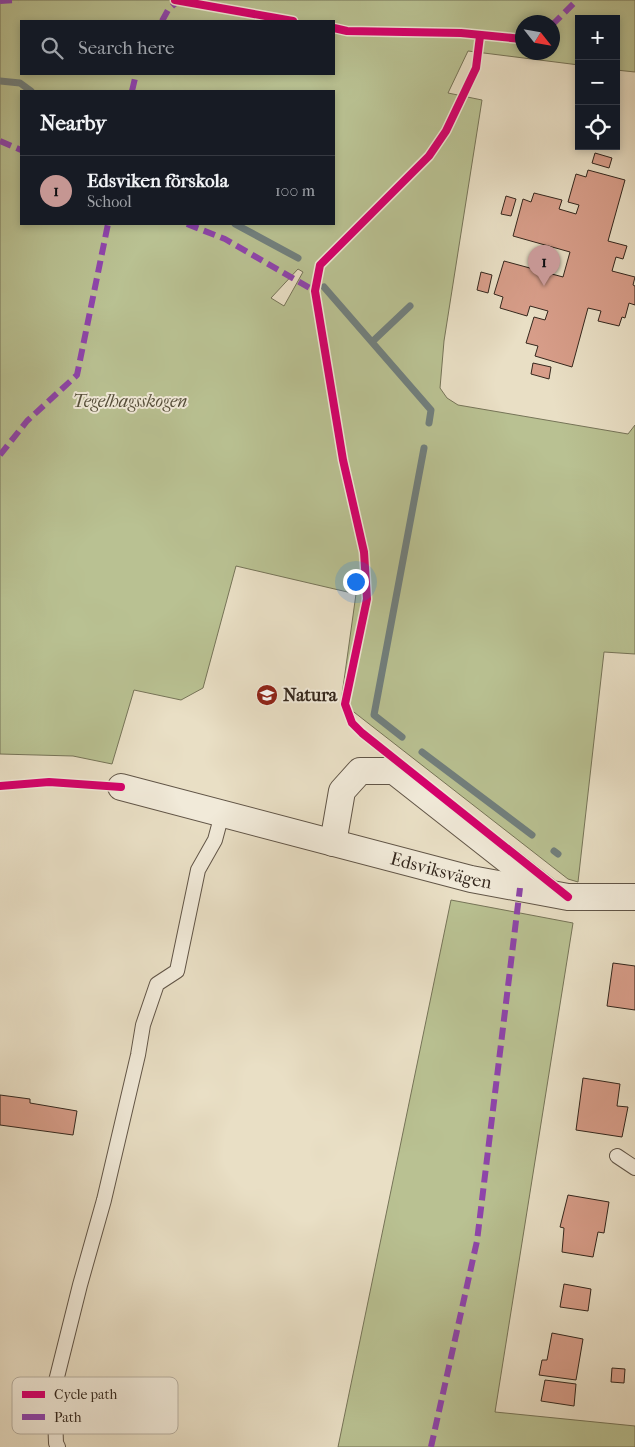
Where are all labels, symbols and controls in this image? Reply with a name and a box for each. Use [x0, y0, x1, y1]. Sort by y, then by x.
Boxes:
north arrow [515, 15, 560, 60]
map controls [575, 15, 620, 150]
button: + [575, 15, 620, 60]
search box [20, 20, 335, 75]
icon: search [38, 34, 66, 62]
text: Search here [78, 37, 174, 59]
button: − [575, 60, 620, 105]
button: locate [575, 105, 620, 150]
text: Nearby [40, 111, 106, 135]
text: Edsviken förskola [87, 170, 229, 192]
text: 1 [53, 181, 59, 200]
text: 100 m [275, 181, 315, 200]
text: School [87, 192, 132, 211]
pin: 1 [528, 245, 560, 286]
park label: Tegelhagsskogen [73, 391, 187, 412]
your location [343, 569, 369, 595]
school or university icon: Natura [255, 683, 279, 707]
place label: Natura [283, 685, 338, 706]
street label: Edsviksvägen [388, 848, 494, 894]
legend [12, 1377, 178, 1434]
text: Cycle path [54, 1386, 118, 1403]
text: Path [54, 1409, 82, 1426]

